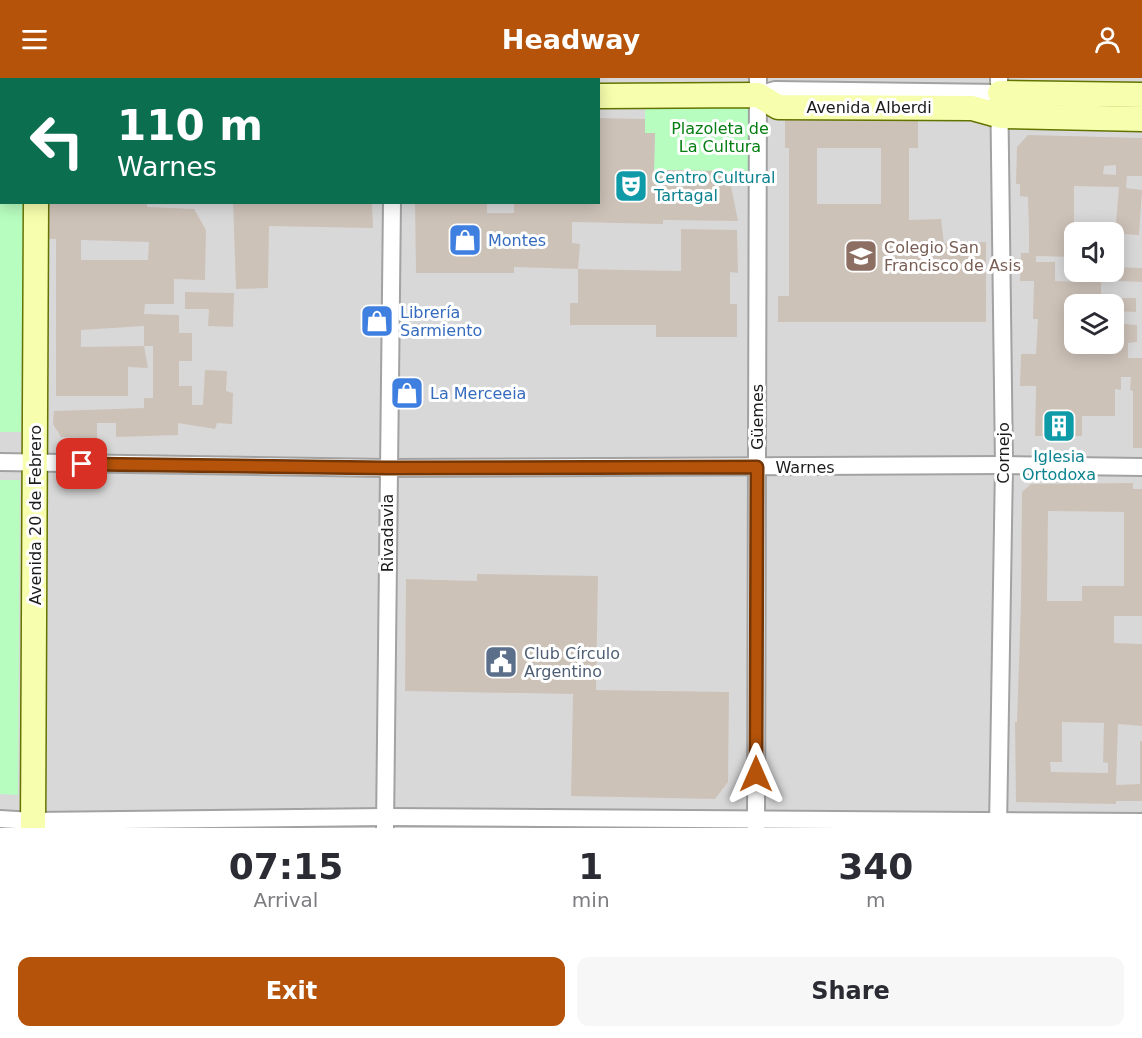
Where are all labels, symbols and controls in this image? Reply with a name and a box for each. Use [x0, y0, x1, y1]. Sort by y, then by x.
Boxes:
icon: menu [18, 23, 51, 56]
icon: person [1091, 23, 1124, 56]
text: Headway [502, 24, 640, 55]
street label: Avenida Alberdi [806, 98, 932, 117]
text: 110 m [117, 101, 263, 150]
icon: left [18, 102, 96, 180]
park label: Plazoleta de La Cultura [671, 119, 769, 156]
text: Warnes [117, 151, 217, 182]
theatre icon: Centro Cultural Tartagal [613, 168, 649, 204]
place label: Centro Cultural Tartagal [653, 168, 776, 205]
shop icon: Montes [447, 222, 483, 258]
map controls [1064, 222, 1124, 354]
button: sound [1064, 222, 1124, 282]
place label: Montes [488, 231, 546, 250]
school or university icon: Colegio San Francisco de Asis [843, 238, 879, 274]
place label: Colegio San Francisco de Asis [884, 238, 1021, 275]
button: layers [1064, 294, 1124, 354]
shop icon: Librería Sarmiento [359, 303, 395, 339]
place label: Librería Sarmiento [400, 303, 482, 340]
shop icon: La Merceeia [389, 375, 425, 411]
place label: La Merceeia [430, 384, 526, 403]
street label: Güemes [748, 384, 767, 450]
building icon: Iglesia Ortodoxa [1041, 408, 1077, 444]
street label: Cornejo [994, 422, 1013, 484]
street label: Avenida 20 de Febrero [26, 425, 45, 605]
pin [56, 438, 107, 489]
icon: arrive [65, 447, 98, 480]
place label: Iglesia Ortodoxa [1022, 447, 1096, 484]
street label: Warnes [775, 458, 835, 477]
street label: Rivadavia [378, 494, 397, 572]
public building icon: Club Círculo Argentino [483, 644, 519, 680]
place label: Club Círculo Argentino [524, 644, 620, 681]
position arrow [724, 742, 788, 806]
text: 07:15 [229, 846, 343, 887]
text: 1 [578, 846, 603, 887]
text: 340 [838, 846, 913, 887]
text: Arrival [253, 888, 318, 912]
text: min [572, 888, 610, 912]
text: m [866, 888, 886, 912]
button: Exit [18, 957, 565, 1026]
button: Share [577, 957, 1124, 1026]

